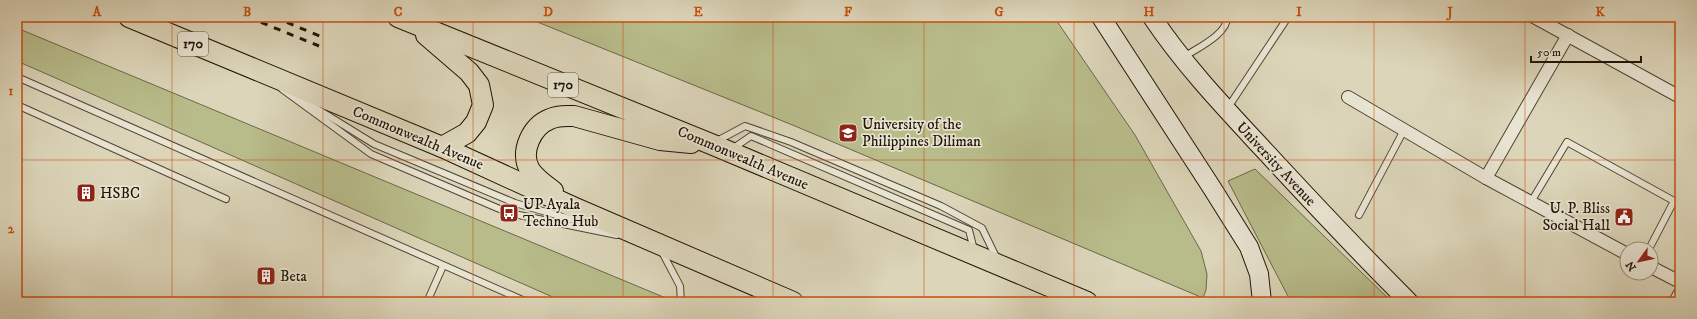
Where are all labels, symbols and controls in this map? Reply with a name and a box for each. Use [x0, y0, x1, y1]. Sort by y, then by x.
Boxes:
text: A [92, 4, 102, 20]
text: B [243, 4, 251, 20]
text: C [394, 4, 403, 20]
text: D [543, 4, 553, 20]
text: E [693, 4, 703, 20]
text: F [844, 4, 853, 20]
text: G [994, 4, 1004, 20]
text: H [1144, 4, 1155, 20]
text: I [1296, 4, 1302, 20]
text: J [1445, 4, 1453, 21]
text: K [1595, 4, 1605, 20]
road number: 170 [178, 32, 208, 56]
scale bar [1531, 38, 1641, 64]
text: 50 m [1537, 45, 1561, 60]
road number: 170 [548, 73, 578, 97]
text: 1 [9, 83, 14, 99]
street label: Commonwealth Avenue [350, 102, 486, 174]
place label: University of the Philippines Diliman [862, 115, 981, 151]
street label: University Avenue [1232, 118, 1320, 210]
street label: Commonwealth Avenue [675, 122, 811, 194]
school or university icon: University of the Philippines Diliman [837, 122, 859, 144]
building icon: HSBC [75, 182, 97, 204]
place label: HSBC [100, 184, 140, 203]
place label: UP Ayala Techno Hub [523, 195, 598, 231]
place label: U. P. Bliss Social Hall [1542, 199, 1610, 235]
bus stop icon: UP Ayala Techno Hub [498, 202, 520, 224]
public building icon: U. P. Bliss Social Hall [1613, 206, 1635, 228]
text: 2 [8, 221, 15, 237]
north arrow [1619, 241, 1659, 281]
text: N [1623, 258, 1640, 274]
building icon: Beta [255, 265, 277, 287]
place label: Beta [280, 267, 308, 286]

